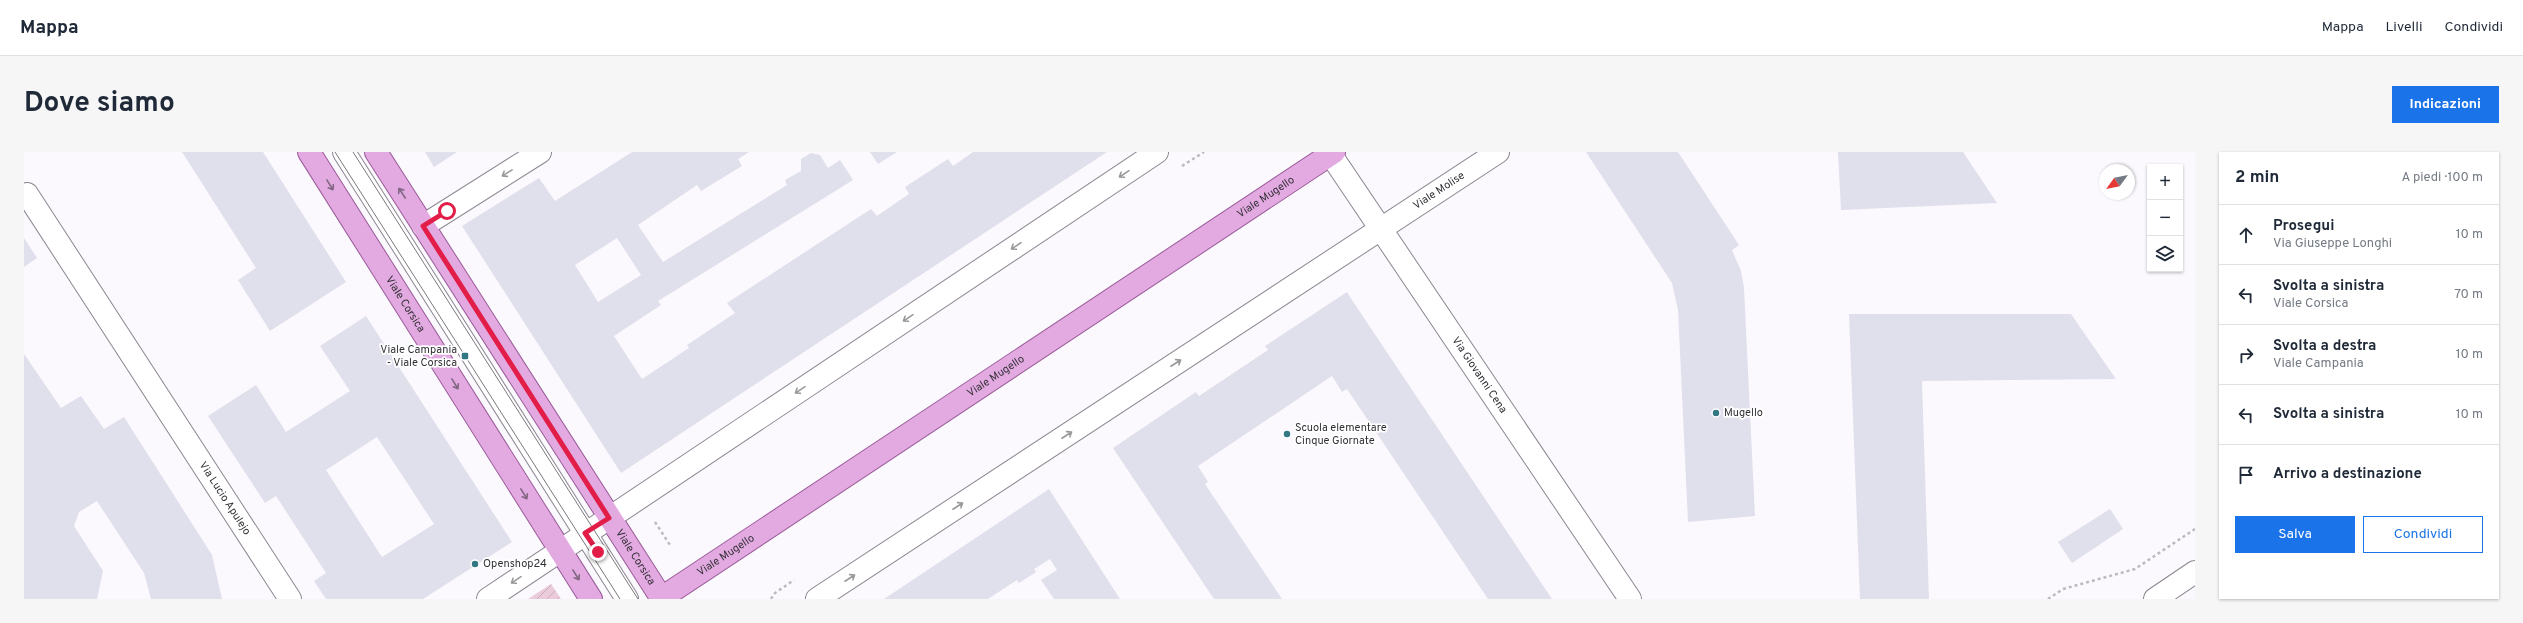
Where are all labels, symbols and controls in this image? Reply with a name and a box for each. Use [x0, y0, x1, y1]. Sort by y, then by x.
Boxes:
text: Mappa [20, 16, 79, 40]
text: Mappa [2322, 19, 2364, 36]
text: Livelli [2386, 19, 2422, 36]
text: Condividi [2444, 19, 2503, 36]
text: Dove siamo [24, 86, 175, 122]
button: Indicazioni [2392, 86, 2499, 123]
north arrow [2099, 164, 2135, 200]
map controls [2147, 164, 2183, 272]
button: + [2147, 164, 2183, 200]
text: 2 min [2235, 167, 2279, 189]
one-way arrow [502, 169, 513, 177]
street label: Viale Molise [1411, 169, 1467, 213]
one-way arrow [1119, 170, 1130, 178]
text: A piedi · 100 m [2402, 170, 2483, 186]
street label: Viale Mugello [1234, 173, 1297, 221]
one-way arrow [326, 179, 334, 190]
one-way arrow [398, 188, 406, 199]
button: − [2147, 200, 2183, 236]
route start [438, 202, 456, 220]
text: Prosegui [2273, 217, 2334, 236]
icon: ahead [2235, 224, 2257, 246]
text: 10 m [2456, 227, 2483, 243]
button: layers [2147, 236, 2183, 272]
text: Via Giuseppe Longhi [2273, 236, 2392, 252]
one-way arrow [1011, 242, 1022, 250]
street label: Viale Corsica [382, 274, 428, 335]
text: Svolta a sinistra [2273, 277, 2384, 296]
icon: left [2235, 284, 2257, 306]
text: 70 m [2454, 287, 2483, 303]
text: Viale Corsica [2273, 296, 2348, 312]
one-way arrow [903, 314, 914, 322]
street label: Via Giovanni Cena [1448, 334, 1510, 416]
text: Svolta a destra [2273, 337, 2376, 356]
place label: Viale Campania - Viale Corsica [380, 343, 457, 370]
icon: right [2235, 344, 2257, 366]
text: 10 m [2456, 347, 2483, 363]
marker: Viale Campania - Viale Corsica [460, 351, 470, 361]
street label: Viale Mugello [964, 352, 1027, 400]
text: Viale Campania [2273, 356, 2364, 372]
one-way arrow [1170, 359, 1182, 367]
one-way arrow [451, 378, 459, 389]
one-way arrow [794, 387, 806, 395]
icon: left [2235, 404, 2257, 426]
text: Svolta a sinistra [2273, 405, 2384, 424]
place label: Mugello [1724, 406, 1763, 420]
text: 10 m [2456, 407, 2483, 423]
marker: Mugello [1711, 408, 1721, 418]
place label: Scuola elementare Cinque Giornate [1295, 421, 1387, 448]
marker: Scuola elementare Cinque Giornate [1282, 429, 1292, 439]
one-way arrow [1061, 431, 1072, 439]
street label: Via Lucio Apulejo [196, 459, 254, 538]
icon: arrive [2235, 464, 2257, 486]
text: Arrivo a destinazione [2273, 465, 2422, 484]
one-way arrow [520, 488, 529, 499]
one-way arrow [953, 502, 964, 510]
button: Salva [2235, 516, 2355, 553]
button: Condividi [2363, 516, 2483, 553]
street label: Viale Corsica [612, 527, 658, 588]
street label: Viale Mugello [694, 531, 757, 579]
route end [589, 543, 607, 561]
place label: Openshop24 [483, 557, 547, 571]
marker: Openshop24 [470, 559, 480, 569]
one-way arrow [572, 569, 580, 580]
one-way arrow [844, 573, 856, 581]
one-way arrow [511, 576, 522, 584]

